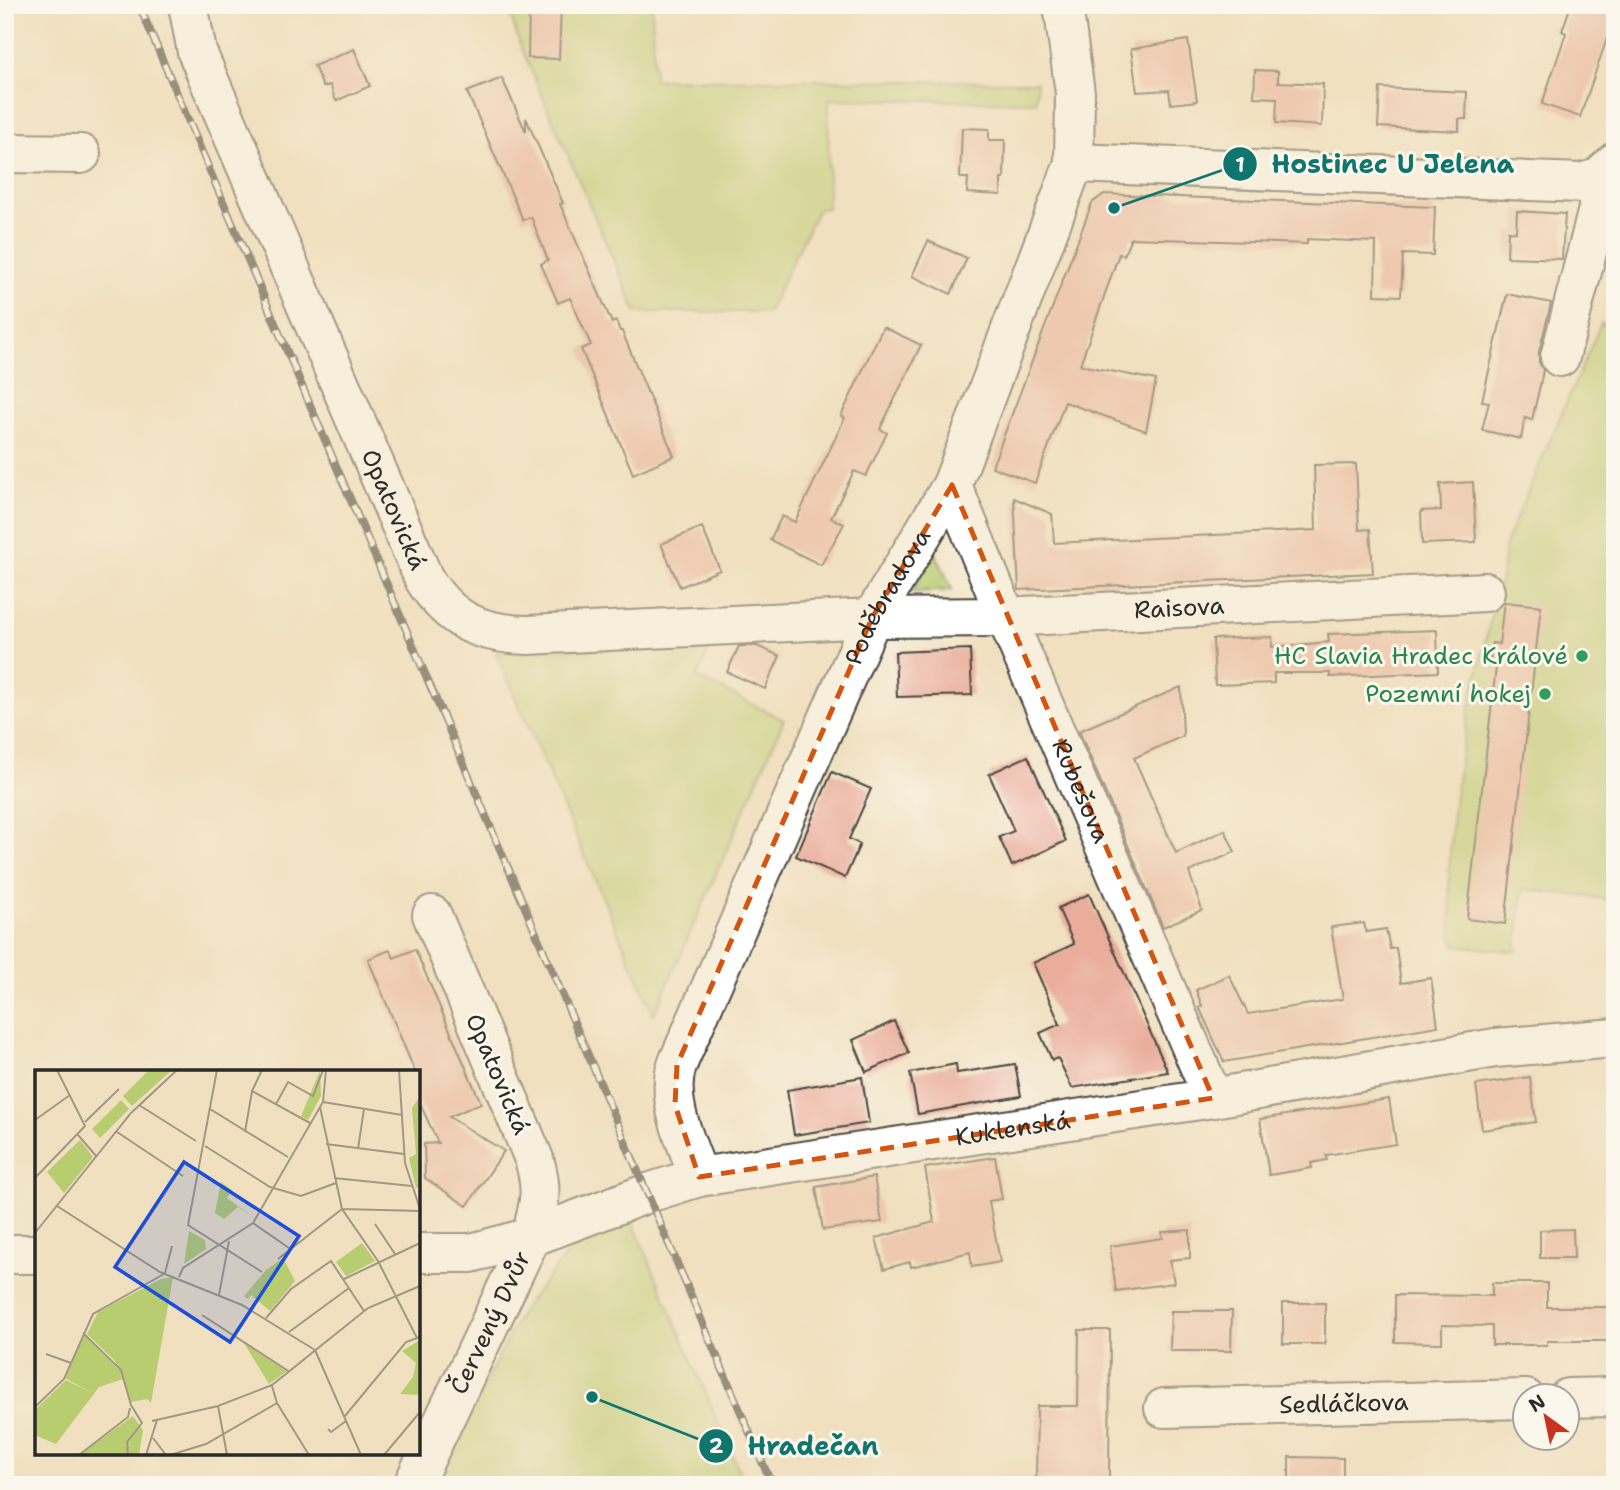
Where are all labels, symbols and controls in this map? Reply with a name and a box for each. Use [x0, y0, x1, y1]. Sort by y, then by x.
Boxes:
callout: Hostinec U Jelena [1222, 141, 1528, 188]
text: Hostinec U Jelena [1272, 146, 1515, 181]
text: 1 [1235, 151, 1245, 179]
street label: Opatovická [354, 444, 434, 575]
street label: Poděbradova [838, 523, 938, 670]
street label: Raisova [1133, 590, 1225, 626]
place label: HC Slavia Hradec Králové [1274, 640, 1568, 672]
marker: HC Slavia Hradec Králové [1574, 648, 1590, 664]
place label: Pozemní hokej [1365, 678, 1531, 710]
marker: Pozemní hokej [1537, 686, 1553, 702]
street label: Rubešova [1044, 734, 1117, 848]
street label: Opatovická [458, 1009, 538, 1139]
inset map [35, 1070, 420, 1455]
street label: Kuklenská [953, 1104, 1072, 1153]
street label: Červený Dvůr [443, 1246, 538, 1399]
north arrow [1512, 1382, 1582, 1452]
street label: Sedláčkova [1279, 1386, 1409, 1421]
text: N [1524, 1389, 1550, 1418]
callout: Hradečan [699, 1422, 893, 1469]
text: Hradečan [748, 1428, 878, 1463]
text: 2 [709, 1432, 724, 1460]

